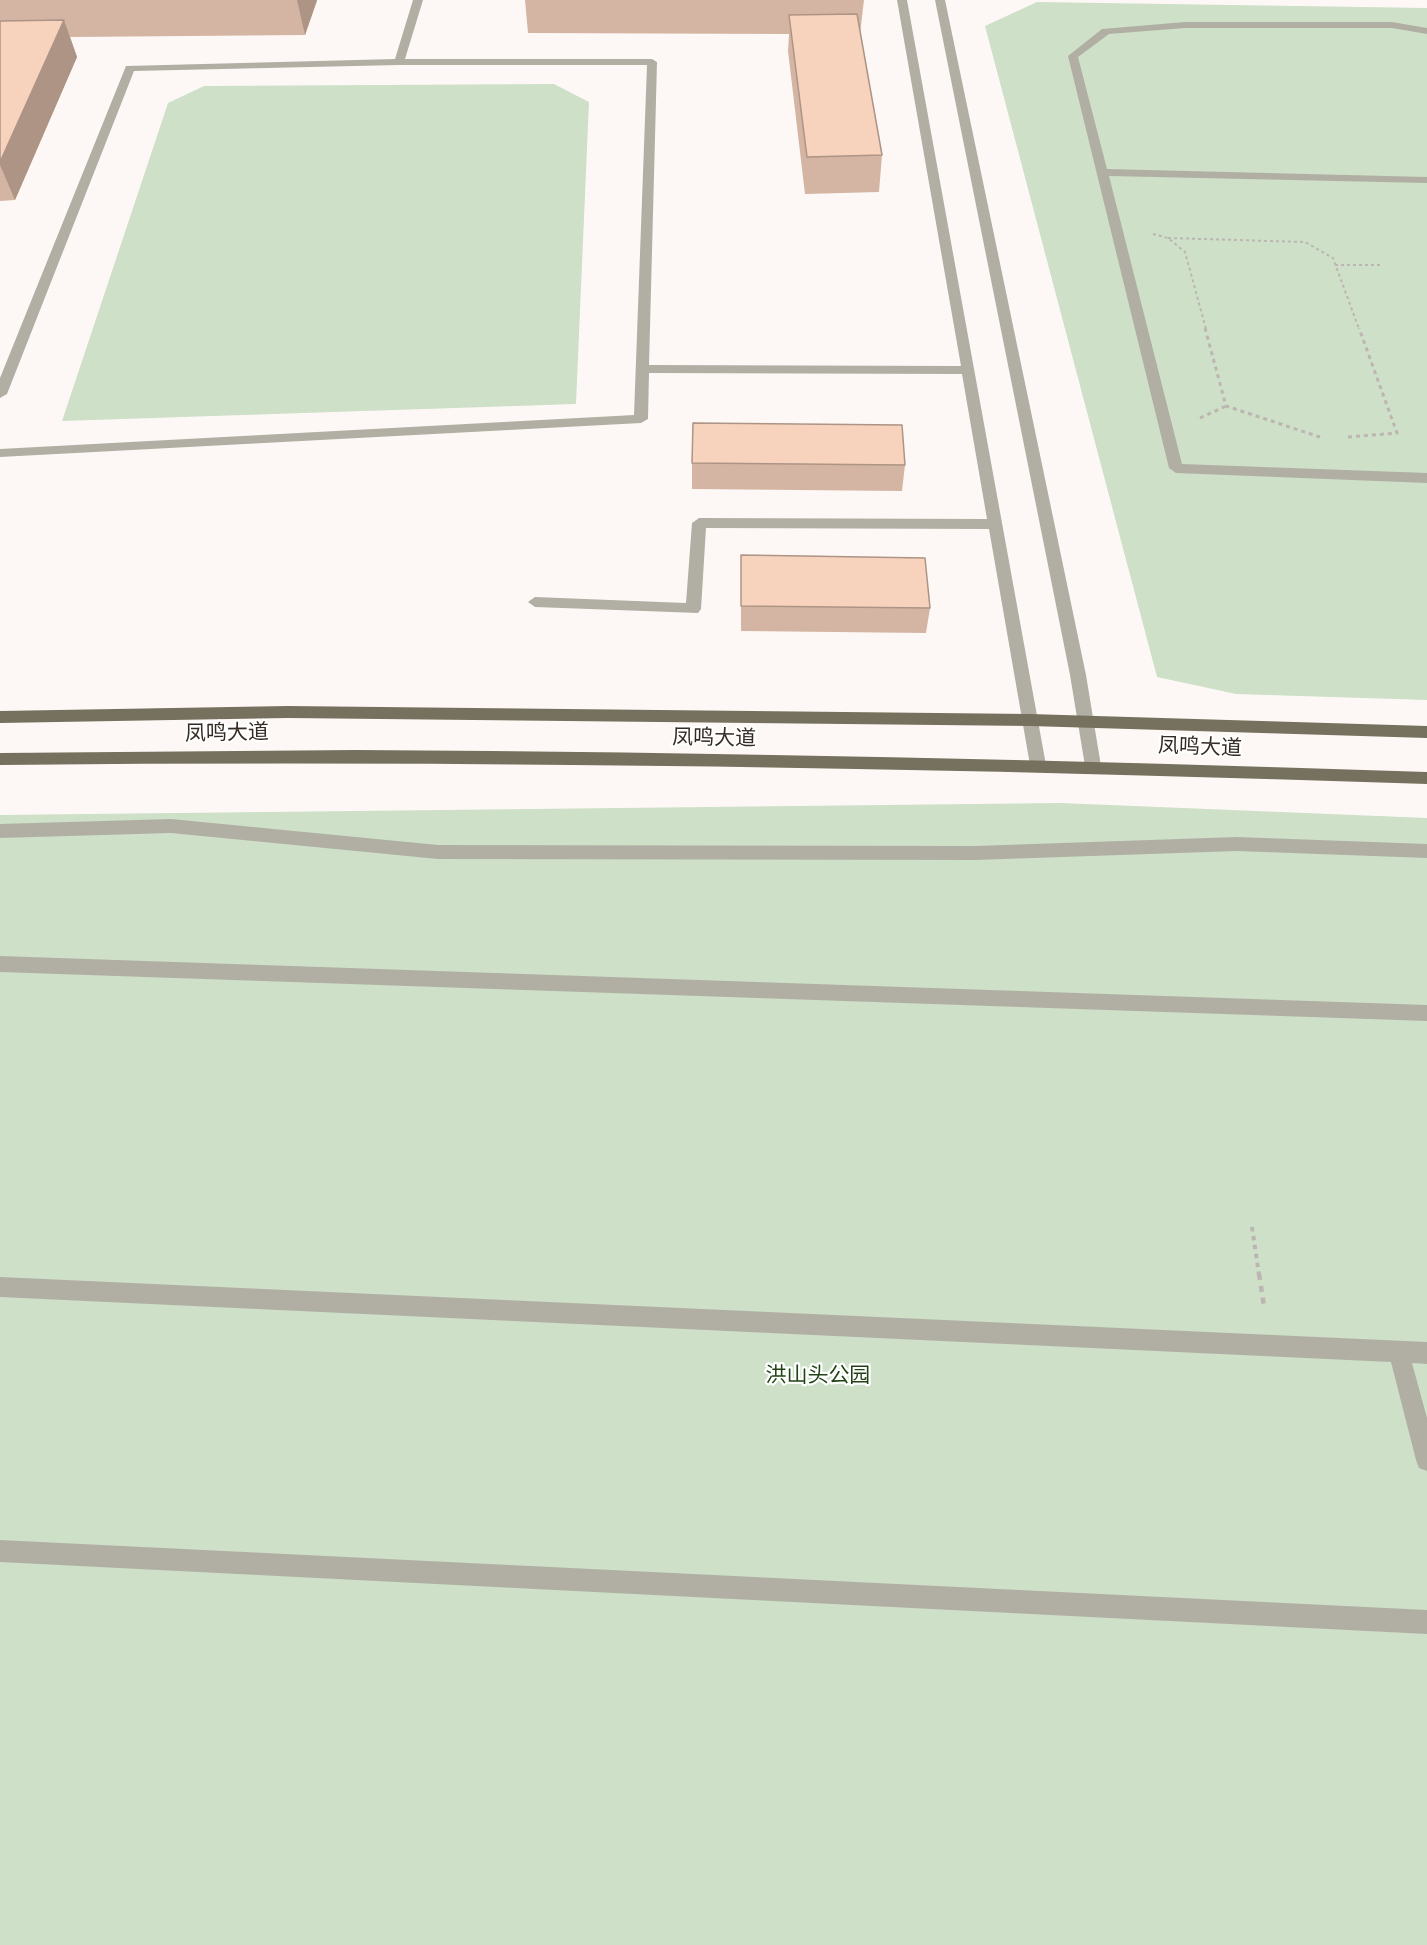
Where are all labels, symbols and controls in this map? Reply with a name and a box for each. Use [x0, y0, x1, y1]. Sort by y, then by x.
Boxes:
street label: 凤鸣大道 [185, 720, 269, 746]
street label: 凤鸣大道 [672, 725, 756, 751]
street label: 凤鸣大道 [1158, 733, 1242, 761]
park label: 洪山头公园 [766, 1363, 870, 1389]

